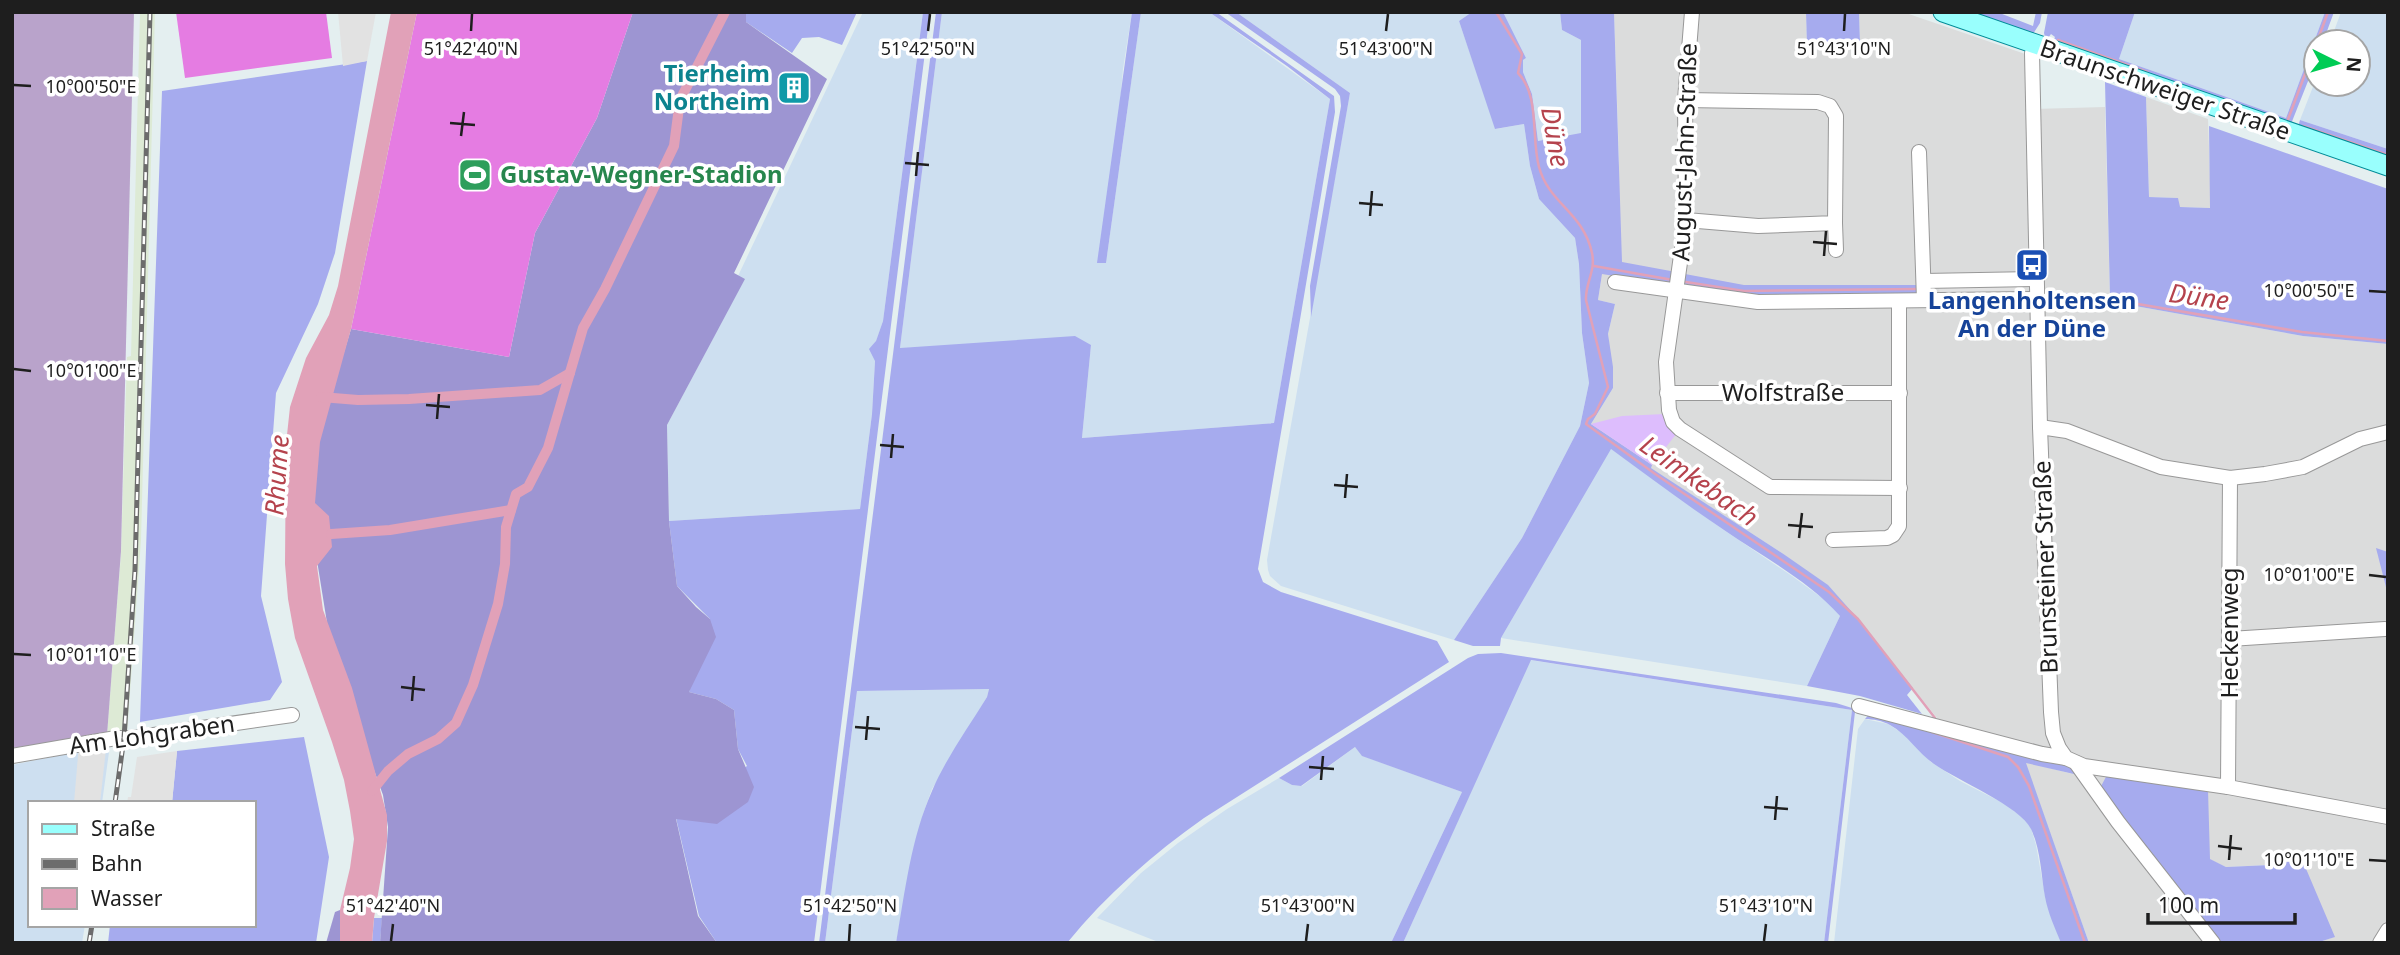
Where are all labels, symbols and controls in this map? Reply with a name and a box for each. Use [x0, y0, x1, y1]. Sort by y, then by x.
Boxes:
north arrow [2302, 28, 2372, 98]
street label: Braunschweiger Straße [2036, 30, 2295, 147]
text: 51°42'40"N [424, 36, 518, 60]
text: 51°42'50"N [881, 36, 975, 60]
text: 51°43'00"N [1339, 36, 1433, 60]
text: 51°43'10"N [1797, 36, 1891, 60]
street label: August-Jahn-Straße [1663, 42, 1704, 262]
place label: Tierheim Northeim [654, 56, 770, 117]
text: N [2340, 56, 2368, 73]
building icon: Tierheim Northeim [775, 69, 813, 107]
text: 10°00'50"E [46, 74, 136, 98]
water label: Düne [1533, 104, 1579, 170]
sports icon: Gustav-Wegner-Stadion [456, 156, 494, 194]
place label: Gustav-Wegner-Stadion [500, 157, 783, 190]
bus stop icon: Langenholtensen An der Düne [2013, 246, 2051, 284]
water label: Düne [2167, 274, 2232, 318]
text: 10°00'50"E [2264, 278, 2354, 302]
place label: Langenholtensen An der Düne [1928, 283, 2136, 344]
text: 10°01'00"E [46, 358, 136, 382]
street label: Wolfstraße [1722, 375, 1844, 408]
water label: Leimkebach [1633, 426, 1766, 534]
water label: Rhume [255, 433, 297, 516]
street label: Brunsteiner Straße [2024, 460, 2065, 674]
text: 10°01'00"E [2264, 562, 2354, 586]
street label: Heckenweg [2212, 567, 2245, 699]
text: 10°01'10"E [46, 642, 136, 666]
street label: Am Lohgraben [67, 706, 237, 761]
legend [28, 801, 256, 927]
text: Straße [91, 814, 155, 842]
text: 10°01'10"E [2264, 847, 2354, 871]
text: Bahn [91, 849, 142, 877]
scale bar [2148, 881, 2295, 925]
text: Wasser [91, 884, 163, 912]
text: 100 m [2158, 891, 2219, 919]
text: 51°42'40"N [346, 893, 440, 917]
text: 51°42'50"N [803, 893, 897, 917]
text: 51°43'00"N [1261, 893, 1355, 917]
text: 51°43'10"N [1719, 893, 1813, 917]

